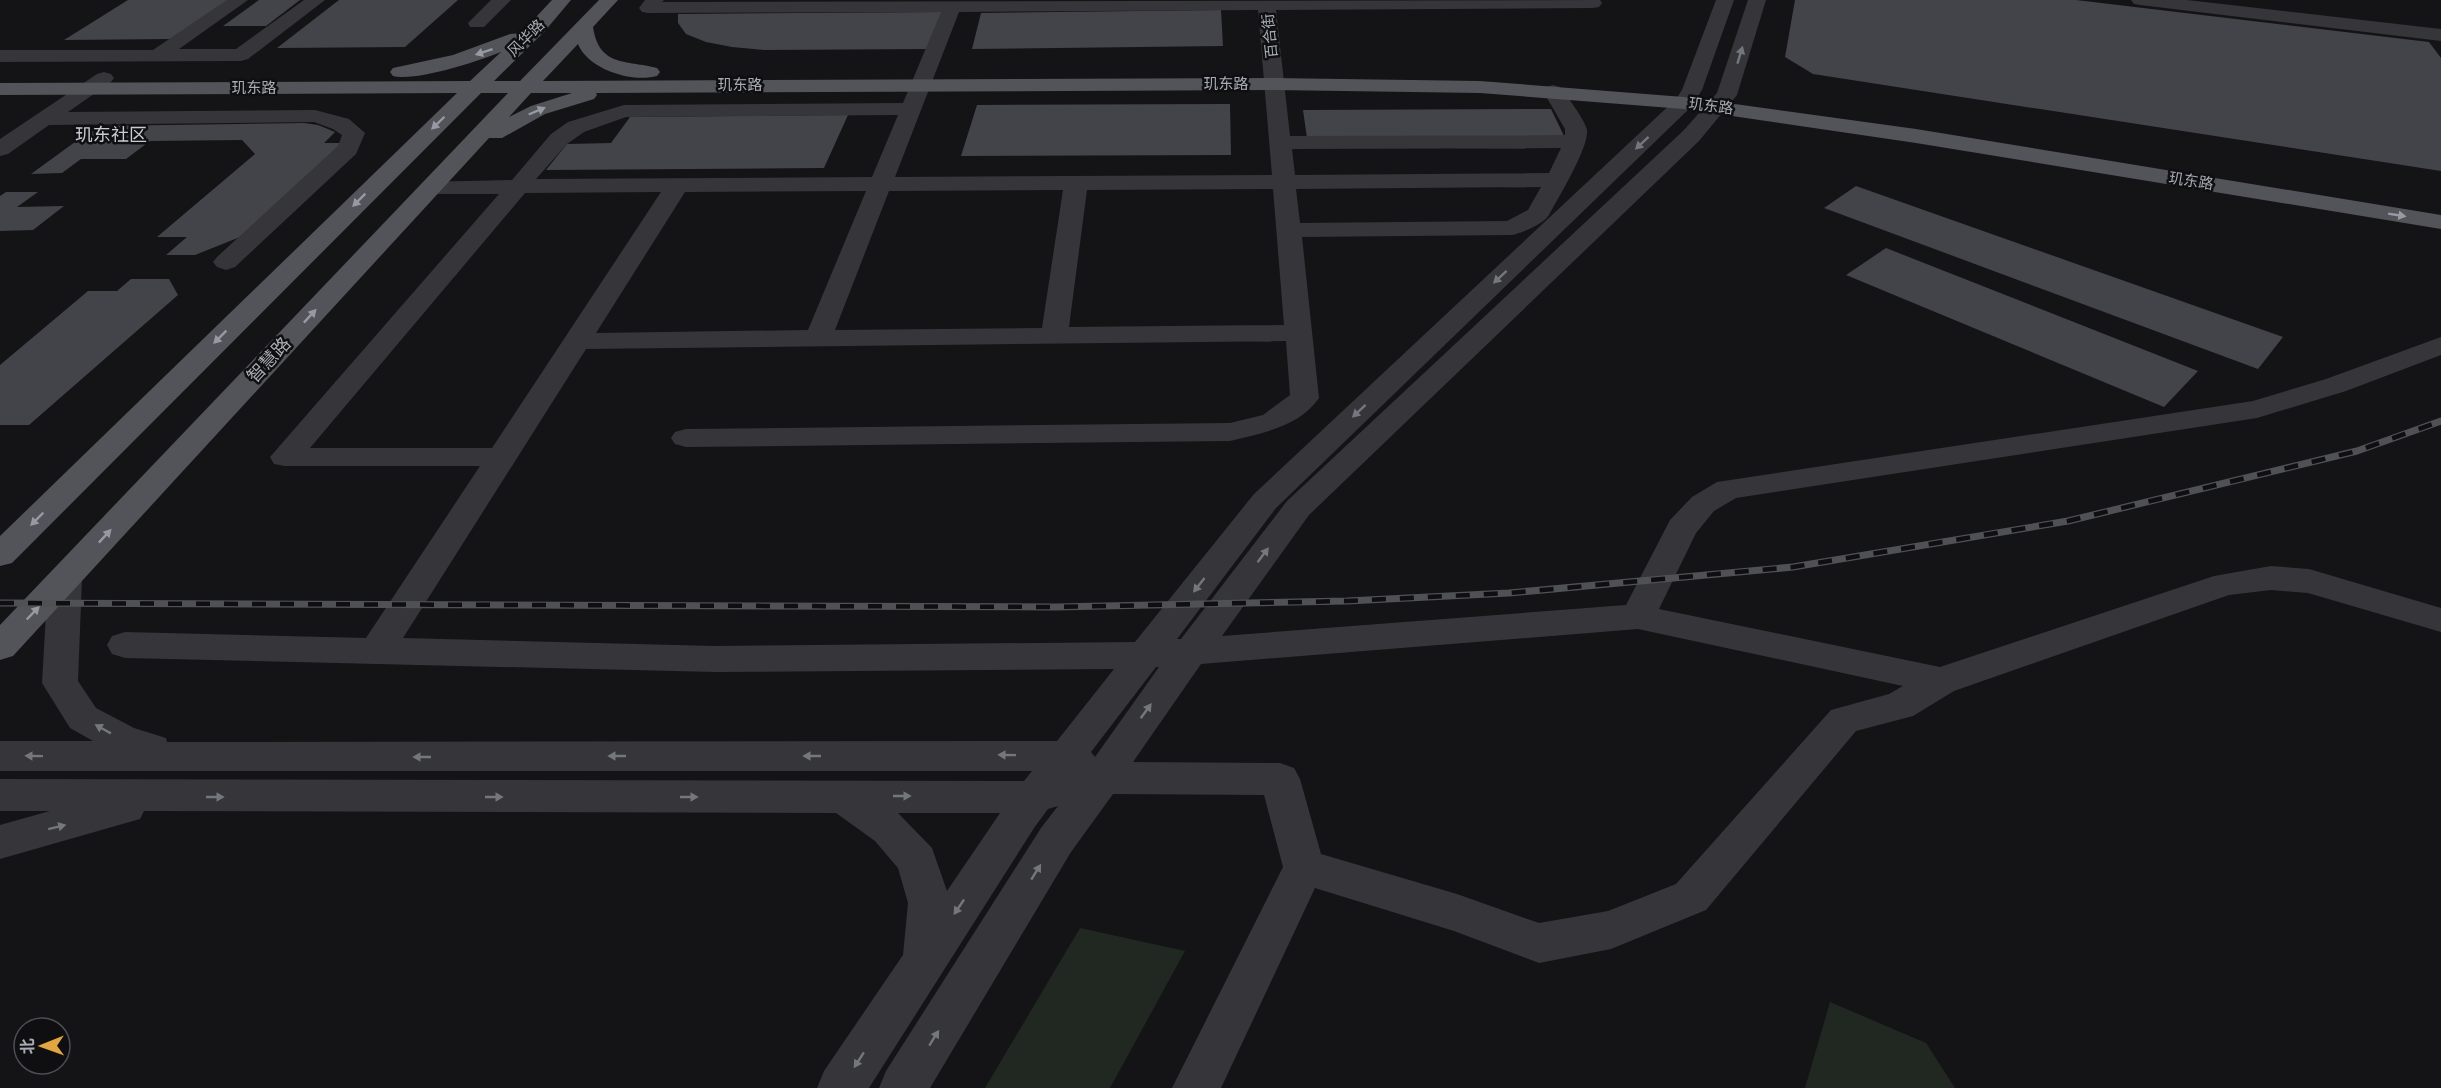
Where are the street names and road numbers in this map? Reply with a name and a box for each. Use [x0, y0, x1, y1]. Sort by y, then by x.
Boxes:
street label: 百合街 [1259, 13, 1281, 59]
street label: 风华路 [504, 16, 548, 60]
street label: 玑东路 [1203, 75, 1249, 93]
street label: 玑东路 [717, 76, 763, 94]
street label: 玑东路 [231, 79, 277, 97]
street label: 玑东路 [1688, 94, 1734, 118]
street label: 玑东路 [2167, 169, 2215, 193]
street label: 智慧路 [243, 333, 295, 387]

